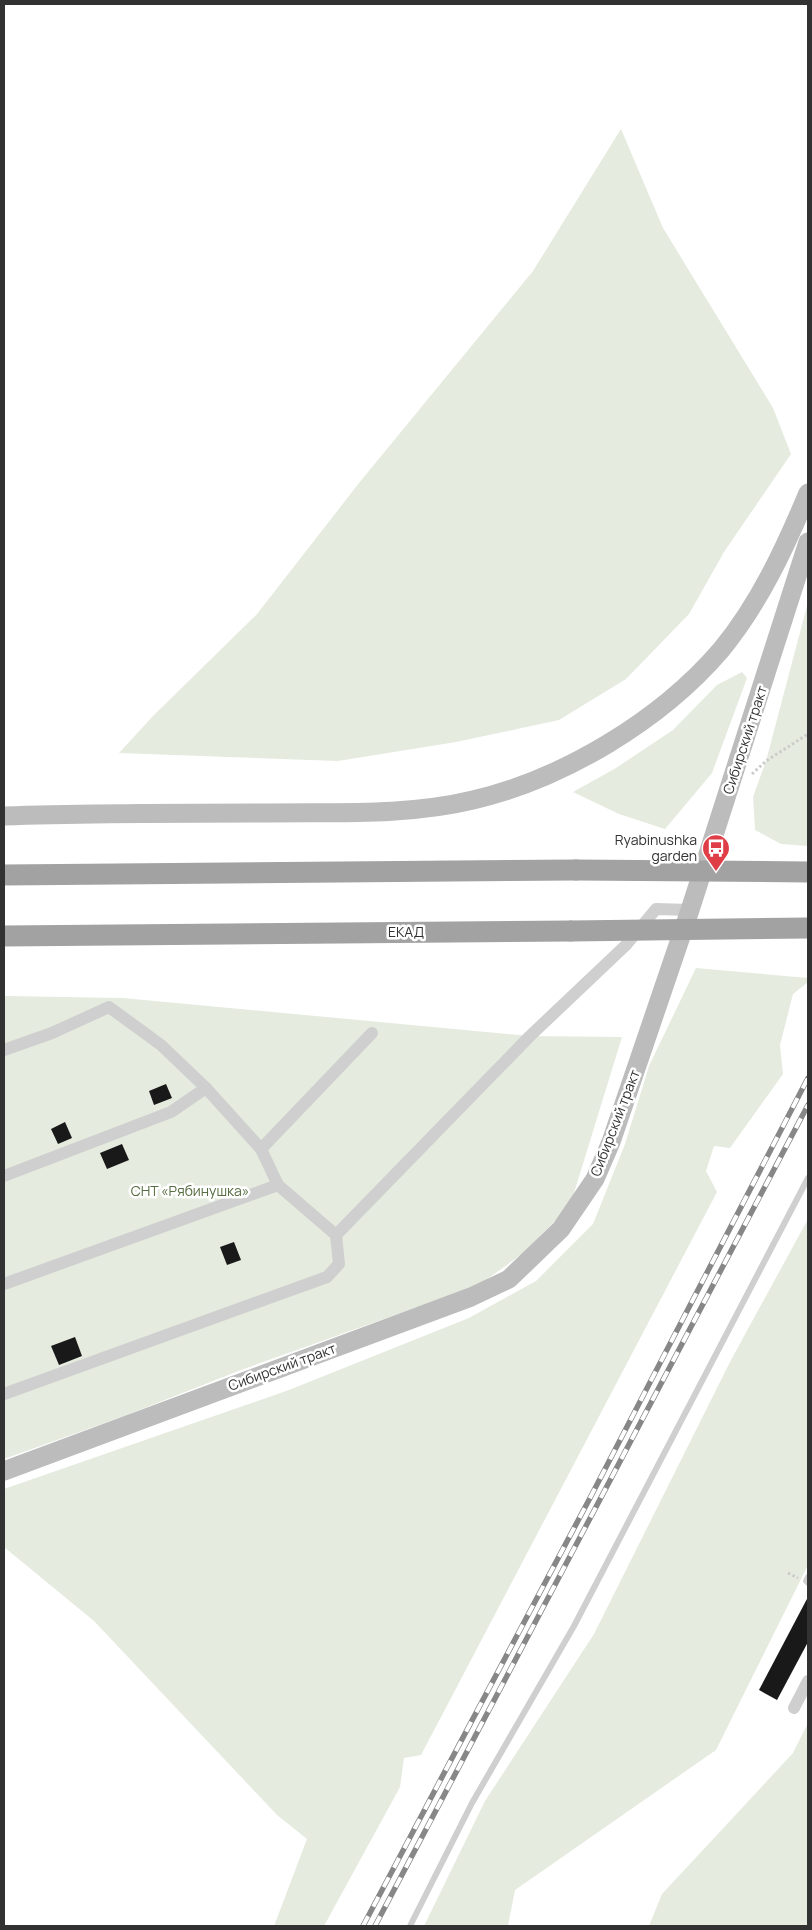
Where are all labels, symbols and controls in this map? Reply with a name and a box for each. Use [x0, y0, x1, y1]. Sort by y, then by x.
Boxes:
street label: Сибирский тракт [718, 683, 771, 797]
place label: Ryabinushka garden [615, 830, 697, 865]
bus stop icon: Ryabinushka garden [701, 833, 731, 872]
street label: ЕКАД [388, 922, 424, 941]
street label: Сибирский тракт [585, 1067, 644, 1179]
park label: СНТ «Рябинушка» [131, 1181, 249, 1200]
street label: Сибирский тракт [225, 1338, 338, 1395]

